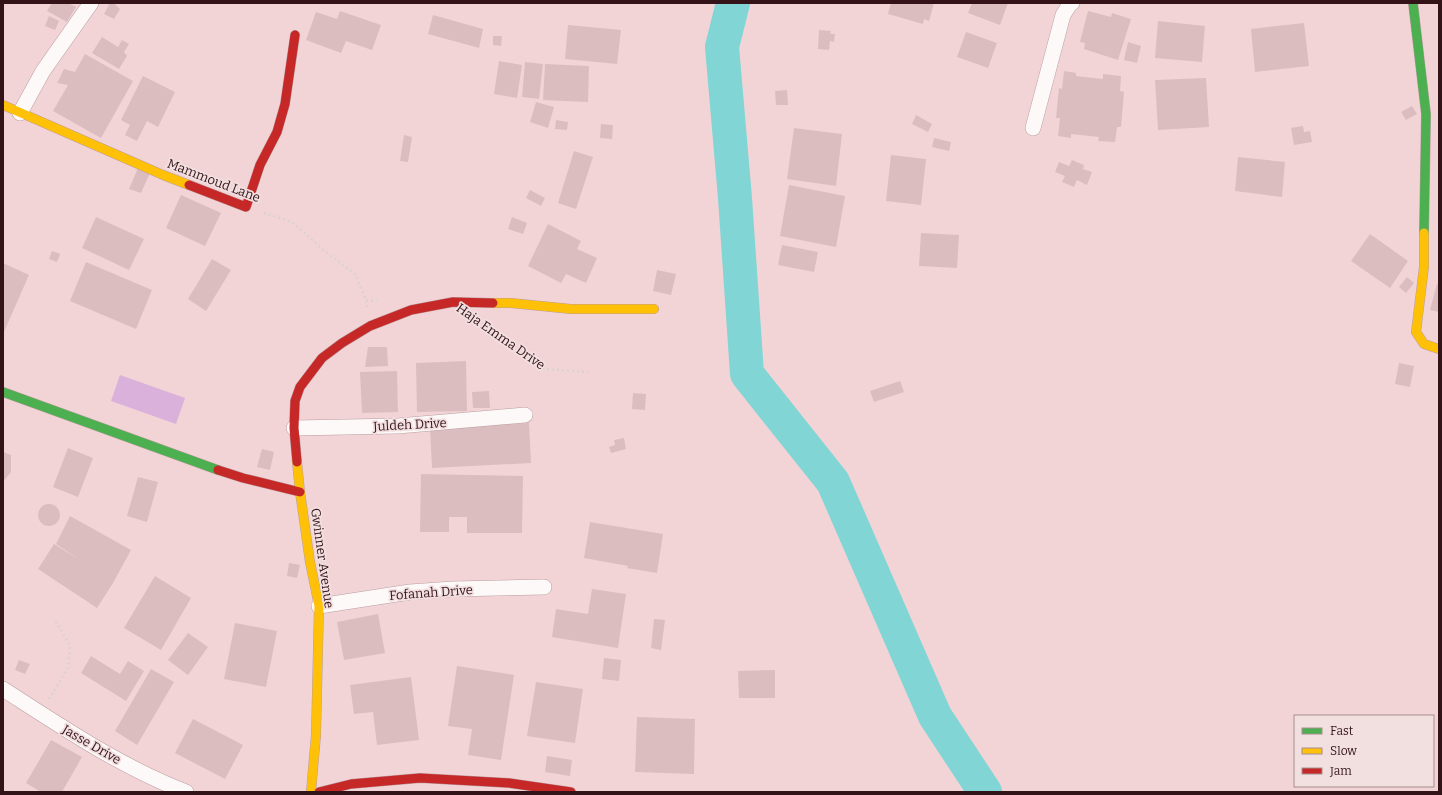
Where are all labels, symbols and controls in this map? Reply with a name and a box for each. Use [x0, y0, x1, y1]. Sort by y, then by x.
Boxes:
street label: Mammoud Lane [165, 156, 263, 205]
street label: Haja Emma Drive [453, 300, 548, 373]
street label: Juldeh Drive [372, 415, 447, 434]
street label: Gwinner Avenue [308, 507, 337, 609]
street label: Fofanah Drive [389, 582, 473, 603]
legend [1294, 715, 1434, 787]
street label: Jasse Drive [59, 721, 124, 767]
text: Fast [1330, 724, 1354, 738]
text: Slow [1330, 744, 1357, 758]
text: Jam [1329, 764, 1352, 778]

